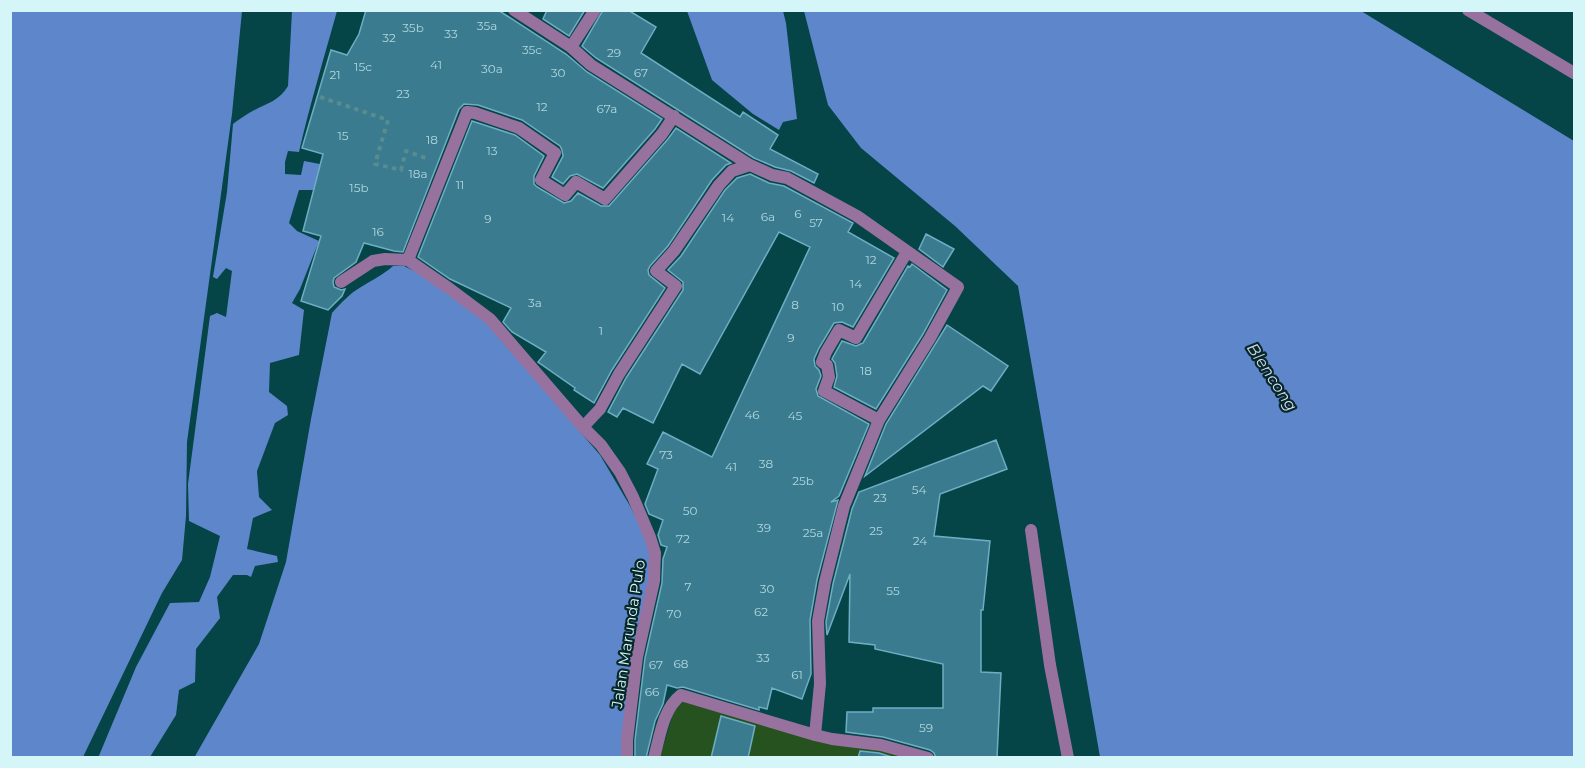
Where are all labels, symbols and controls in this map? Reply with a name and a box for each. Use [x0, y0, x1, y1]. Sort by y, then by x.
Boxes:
house number: 35a [477, 18, 497, 33]
house number: 35b [402, 20, 424, 35]
house number: 33 [444, 26, 458, 41]
house number: 32 [382, 30, 396, 45]
house number: 35c [522, 42, 542, 57]
house number: 29 [607, 45, 621, 60]
house number: 41 [430, 57, 442, 72]
house number: 15c [354, 59, 372, 74]
house number: 30a [481, 61, 503, 76]
house number: 30 [551, 65, 565, 80]
house number: 67 [634, 65, 648, 80]
house number: 21 [329, 67, 341, 82]
house number: 23 [396, 86, 410, 101]
house number: 12 [536, 99, 548, 114]
house number: 67a [597, 101, 617, 116]
house number: 15 [337, 128, 349, 143]
house number: 18 [426, 132, 438, 147]
house number: 13 [486, 143, 498, 158]
house number: 18a [408, 166, 428, 181]
house number: 11 [456, 177, 464, 192]
house number: 15b [349, 180, 369, 195]
house number: 6 [794, 206, 802, 221]
house number: 6a [761, 209, 775, 224]
house number: 14 [722, 210, 734, 225]
house number: 9 [484, 211, 492, 226]
house number: 57 [809, 215, 823, 230]
house number: 16 [372, 224, 384, 239]
house number: 12 [865, 252, 877, 267]
house number: 14 [850, 276, 862, 291]
house number: 3a [528, 295, 542, 310]
house number: 8 [791, 297, 799, 312]
house number: 10 [832, 299, 844, 314]
house number: 1 [599, 323, 603, 338]
house number: 9 [787, 330, 795, 345]
water label: Blencong [1243, 339, 1301, 415]
house number: 18 [860, 363, 872, 378]
house number: 46 [744, 407, 760, 422]
house number: 45 [788, 408, 803, 423]
house number: 73 [659, 447, 673, 462]
house number: 38 [759, 456, 774, 471]
house number: 41 [725, 459, 737, 474]
house number: 25b [792, 473, 814, 488]
house number: 54 [912, 482, 926, 497]
house number: 23 [873, 490, 887, 505]
house number: 50 [683, 503, 697, 518]
house number: 39 [757, 520, 771, 535]
house number: 25 [869, 523, 883, 538]
house number: 25a [803, 525, 823, 540]
house number: 72 [676, 531, 690, 546]
house number: 24 [913, 533, 927, 548]
street label: Jalan Marunda Pulo [607, 558, 649, 711]
house number: 7 [684, 579, 692, 594]
house number: 30 [760, 581, 774, 596]
house number: 55 [886, 583, 900, 598]
house number: 62 [754, 604, 768, 619]
house number: 70 [667, 606, 681, 621]
house number: 33 [756, 650, 770, 665]
house number: 68 [674, 656, 689, 671]
house number: 67 [649, 657, 663, 672]
house number: 61 [791, 667, 803, 682]
house number: 66 [645, 684, 659, 699]
house number: 59 [919, 720, 933, 735]

